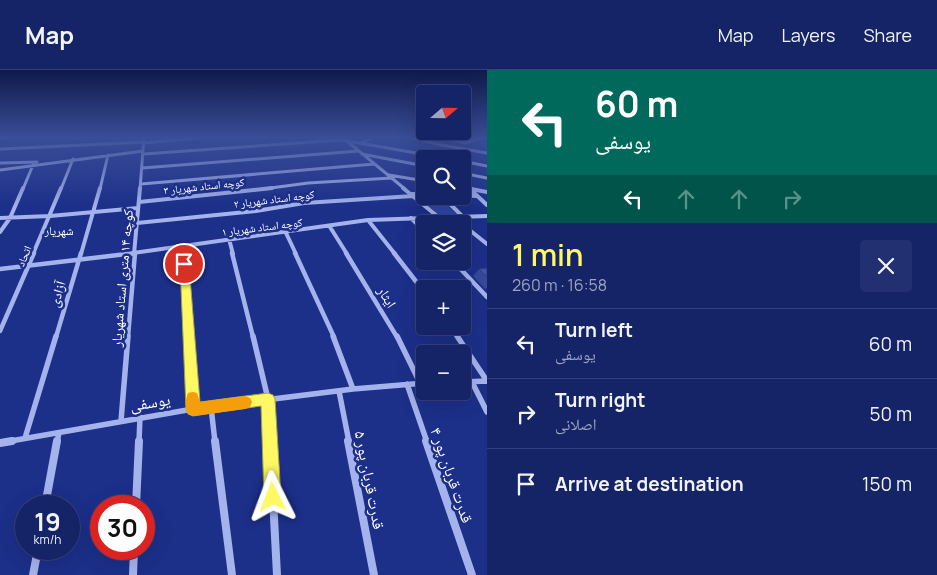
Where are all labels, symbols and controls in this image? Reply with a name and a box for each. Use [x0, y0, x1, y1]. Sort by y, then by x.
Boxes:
text: Map [25, 18, 74, 51]
text: Map [718, 23, 753, 47]
text: Layers [781, 23, 835, 47]
text: Share [863, 23, 912, 47]
text: 60 m [595, 80, 678, 128]
north arrow [416, 85, 471, 140]
map controls [416, 85, 471, 400]
icon: left [512, 90, 577, 155]
text: یوسفی [595, 126, 651, 156]
button: search [416, 150, 471, 205]
street label: کوچه استاد شهریار ۳ [163, 174, 245, 197]
icon: left [619, 185, 647, 213]
icon: ahead [672, 185, 700, 213]
icon: ahead [725, 185, 753, 213]
icon: right [778, 185, 806, 213]
street label: کوچه استاد شهریار ۲ [233, 186, 316, 211]
street label: کوچه ۱۴ متری استاد شهریار [106, 208, 137, 349]
street label: کوچه استاد شهریار ۱ [221, 214, 304, 239]
button: layers [416, 215, 471, 270]
district label: شهریار [43, 222, 74, 239]
text: 1 min [512, 234, 584, 275]
button: close [860, 240, 912, 292]
street label: اتحاد [13, 243, 35, 268]
pin [163, 243, 205, 285]
icon: arrive [170, 250, 198, 278]
text: 260 m · 16:58 [512, 274, 607, 296]
street label: آزادی [44, 278, 70, 309]
button: + [416, 280, 471, 335]
street label: ایثار [373, 281, 401, 311]
text: Turn left [555, 317, 633, 343]
icon: left [512, 330, 540, 358]
text: 60 m [869, 331, 912, 357]
text: یوسفی [555, 343, 596, 365]
button: − [416, 345, 471, 400]
text: Turn right [555, 387, 645, 413]
street label: یوسفی [128, 388, 172, 416]
icon: right [512, 400, 540, 428]
text: 50 m [870, 401, 912, 427]
text: اصلانی [555, 413, 597, 435]
street label: قدرت قربان پور ۴ [425, 424, 479, 526]
street label: قدرت قربان پور ۵ [350, 429, 390, 531]
position arrow [246, 470, 298, 522]
icon: arrive [512, 470, 540, 498]
text: Arrive at destination [555, 471, 744, 497]
text: 150 m [862, 471, 912, 497]
speed limit sign: 30 [90, 495, 155, 560]
text: 19 [34, 504, 61, 539]
text: km/h [34, 531, 61, 548]

